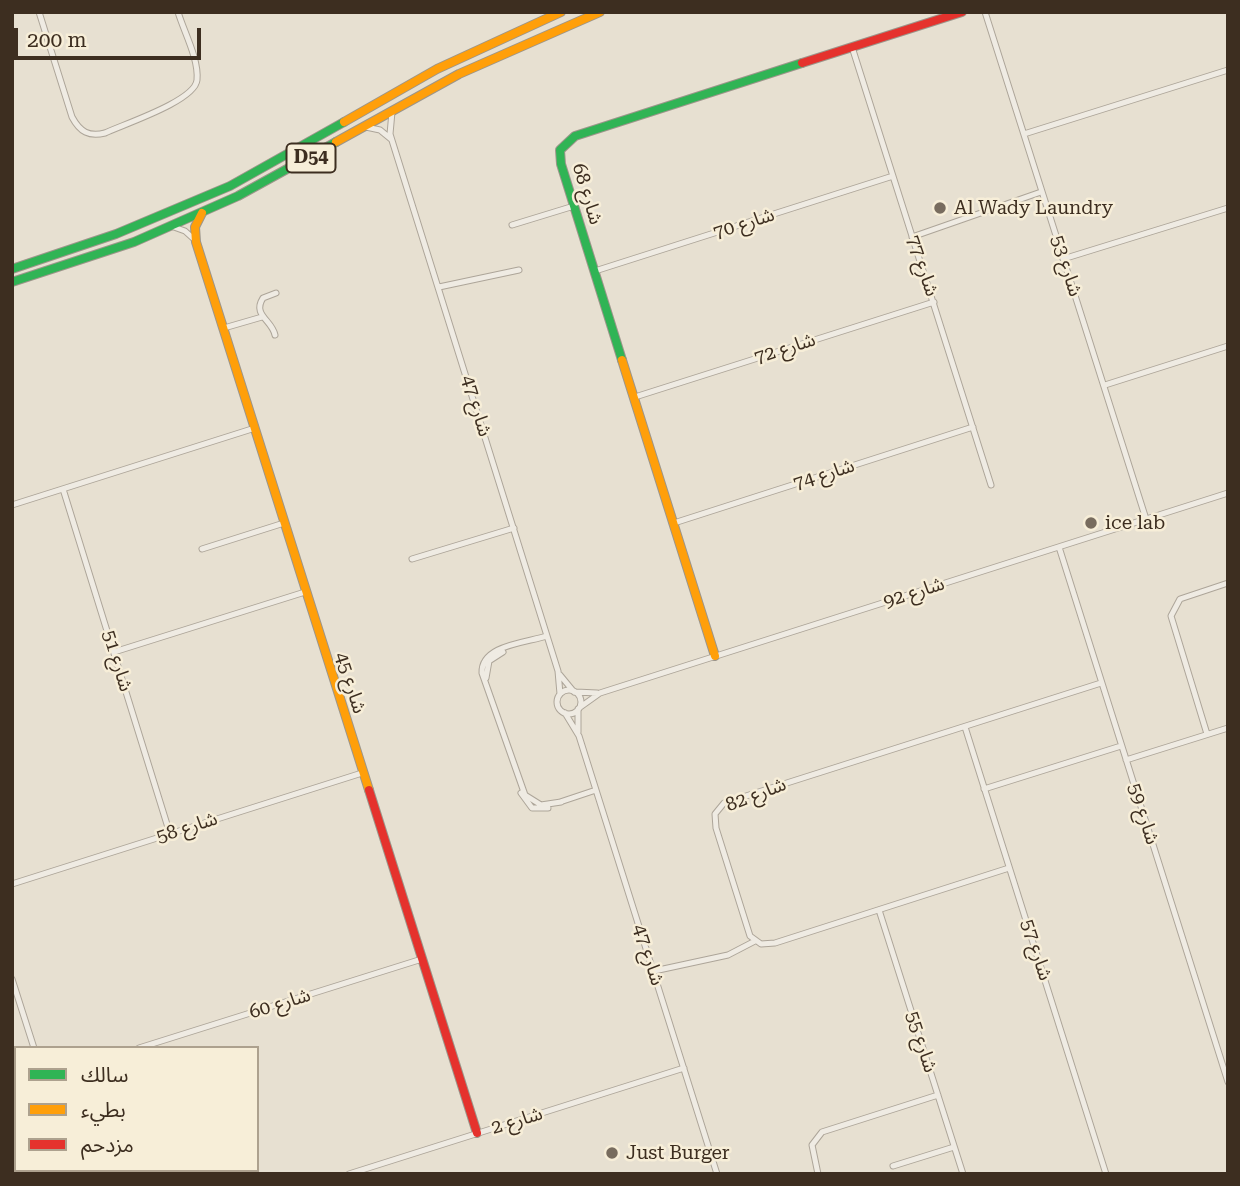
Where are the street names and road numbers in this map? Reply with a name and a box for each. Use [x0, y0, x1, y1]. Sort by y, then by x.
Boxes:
road number: D54 [286, 144, 336, 173]
street label: شارع 68 [567, 160, 607, 228]
street label: شارع 70 [710, 203, 778, 245]
street label: شارع 77 [901, 232, 943, 300]
street label: شارع 53 [1045, 232, 1087, 300]
street label: شارع 72 [751, 328, 819, 370]
street label: شارع 47 [456, 372, 496, 440]
street label: شارع 74 [790, 454, 858, 496]
street label: شارع 92 [880, 572, 948, 614]
street label: شارع 51 [97, 627, 137, 695]
street label: شارع 45 [329, 649, 371, 717]
street label: شارع 82 [722, 773, 790, 817]
street label: شارع 59 [1122, 780, 1164, 848]
street label: شارع 58 [153, 807, 221, 849]
street label: شارع 57 [1015, 916, 1057, 984]
street label: شارع 47 [627, 921, 669, 989]
street label: شارع 60 [246, 984, 314, 1024]
street label: شارع 55 [900, 1008, 942, 1076]
street label: شارع 2 [489, 1102, 545, 1140]

